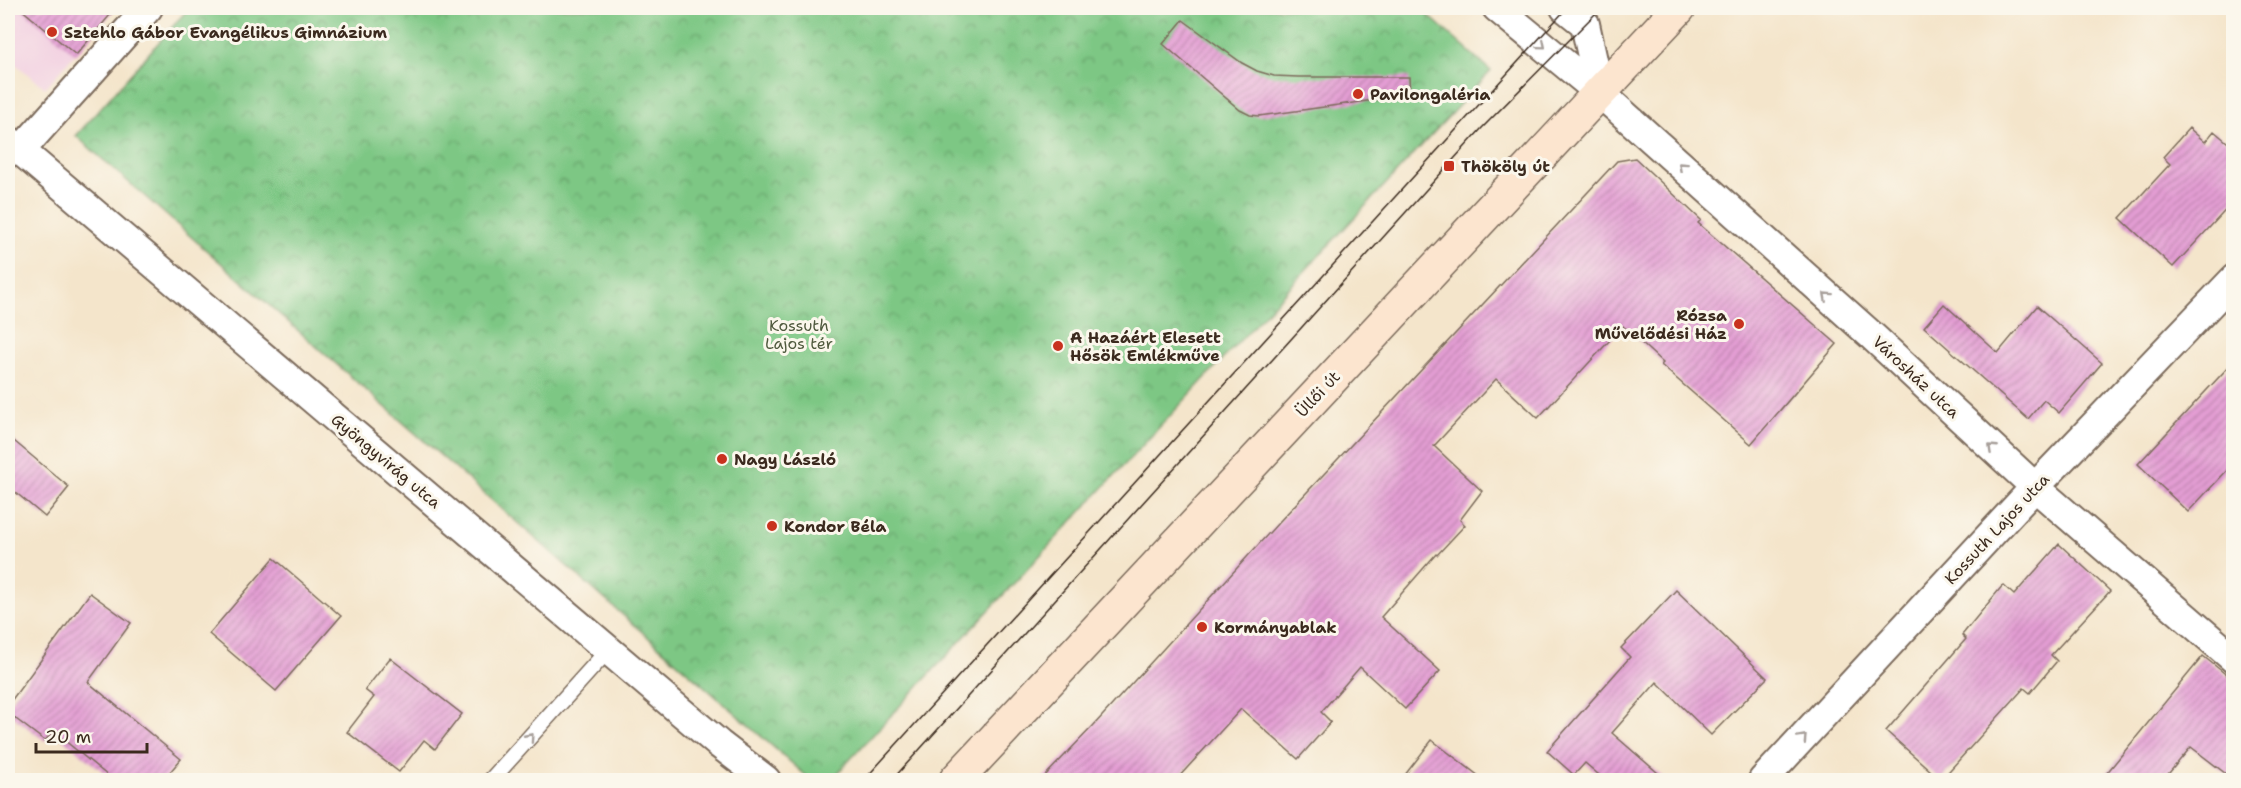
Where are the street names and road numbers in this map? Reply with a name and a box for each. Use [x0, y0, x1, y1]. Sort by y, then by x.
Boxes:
street label: Városház utca [1868, 331, 1964, 423]
street label: Üllői út [1291, 366, 1345, 422]
street label: Gyöngyvirág utca [327, 409, 445, 513]
street label: Kossuth Lajos utca [1940, 469, 2054, 589]

